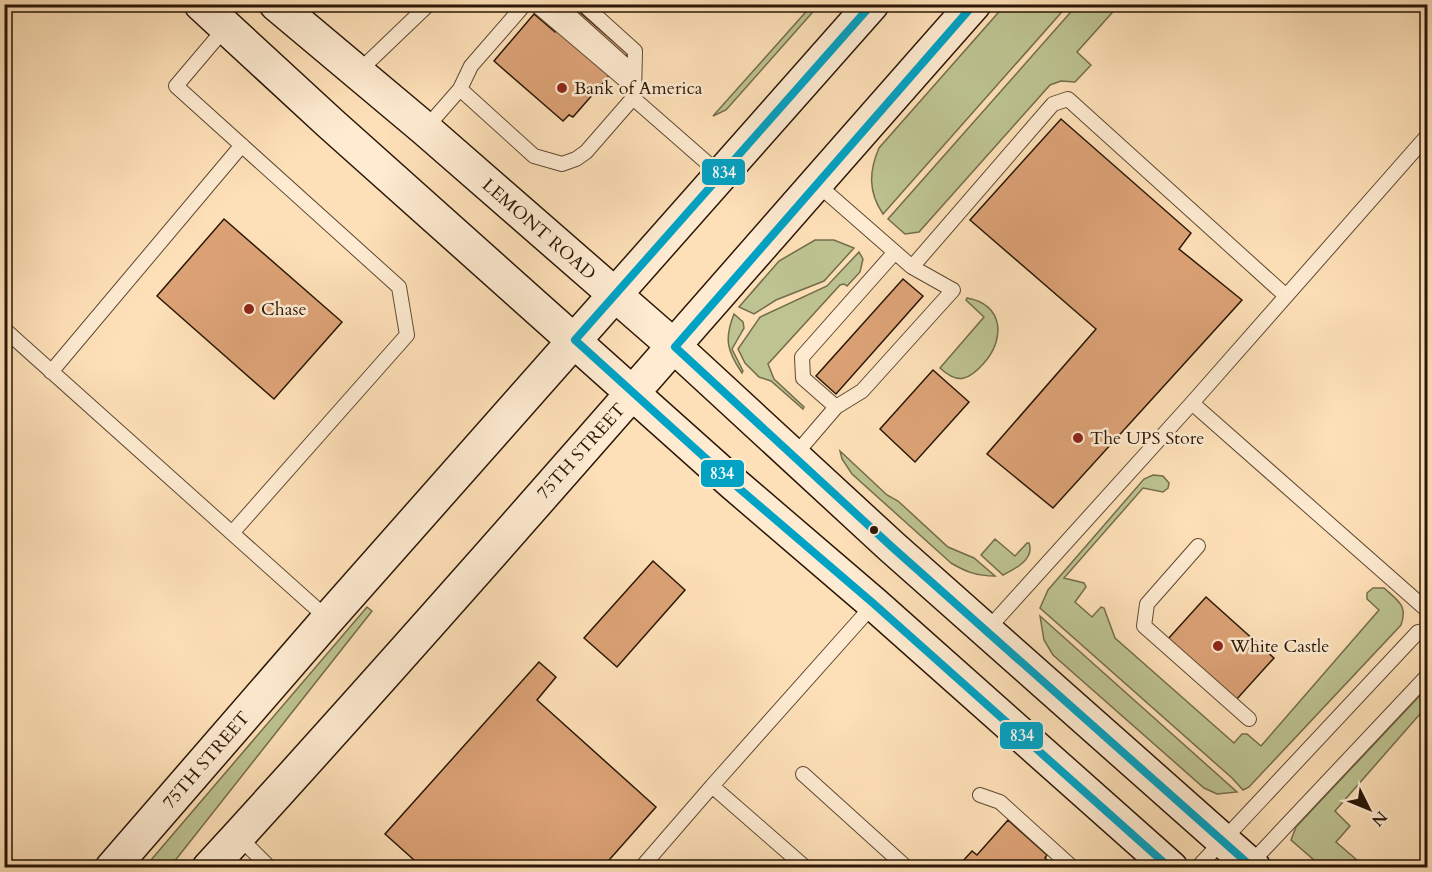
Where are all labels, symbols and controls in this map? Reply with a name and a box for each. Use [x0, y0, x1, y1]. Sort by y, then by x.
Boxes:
place label: Bank of America [574, 76, 703, 101]
marker: Bank of America [555, 81, 569, 95]
line badge: 834 [701, 158, 746, 186]
text: 834 [712, 162, 736, 184]
street label: LEMONT ROAD [476, 173, 601, 286]
place label: Chase [261, 297, 307, 322]
marker: Chase [242, 302, 256, 316]
street label: 75TH STREET [531, 398, 631, 505]
place label: The UPS Store [1090, 426, 1204, 451]
marker: The UPS Store [1071, 431, 1085, 445]
line badge: 834 [700, 459, 745, 488]
text: 834 [710, 463, 734, 485]
unlabelled marker [868, 524, 880, 536]
place label: White Castle [1229, 634, 1330, 659]
marker: White Castle [1211, 639, 1225, 653]
street label: 75TH STREET [157, 706, 256, 814]
line badge: 834 [999, 721, 1044, 750]
text: 834 [1010, 725, 1034, 747]
north arrow [1339, 779, 1399, 839]
text: N [1366, 806, 1392, 831]

